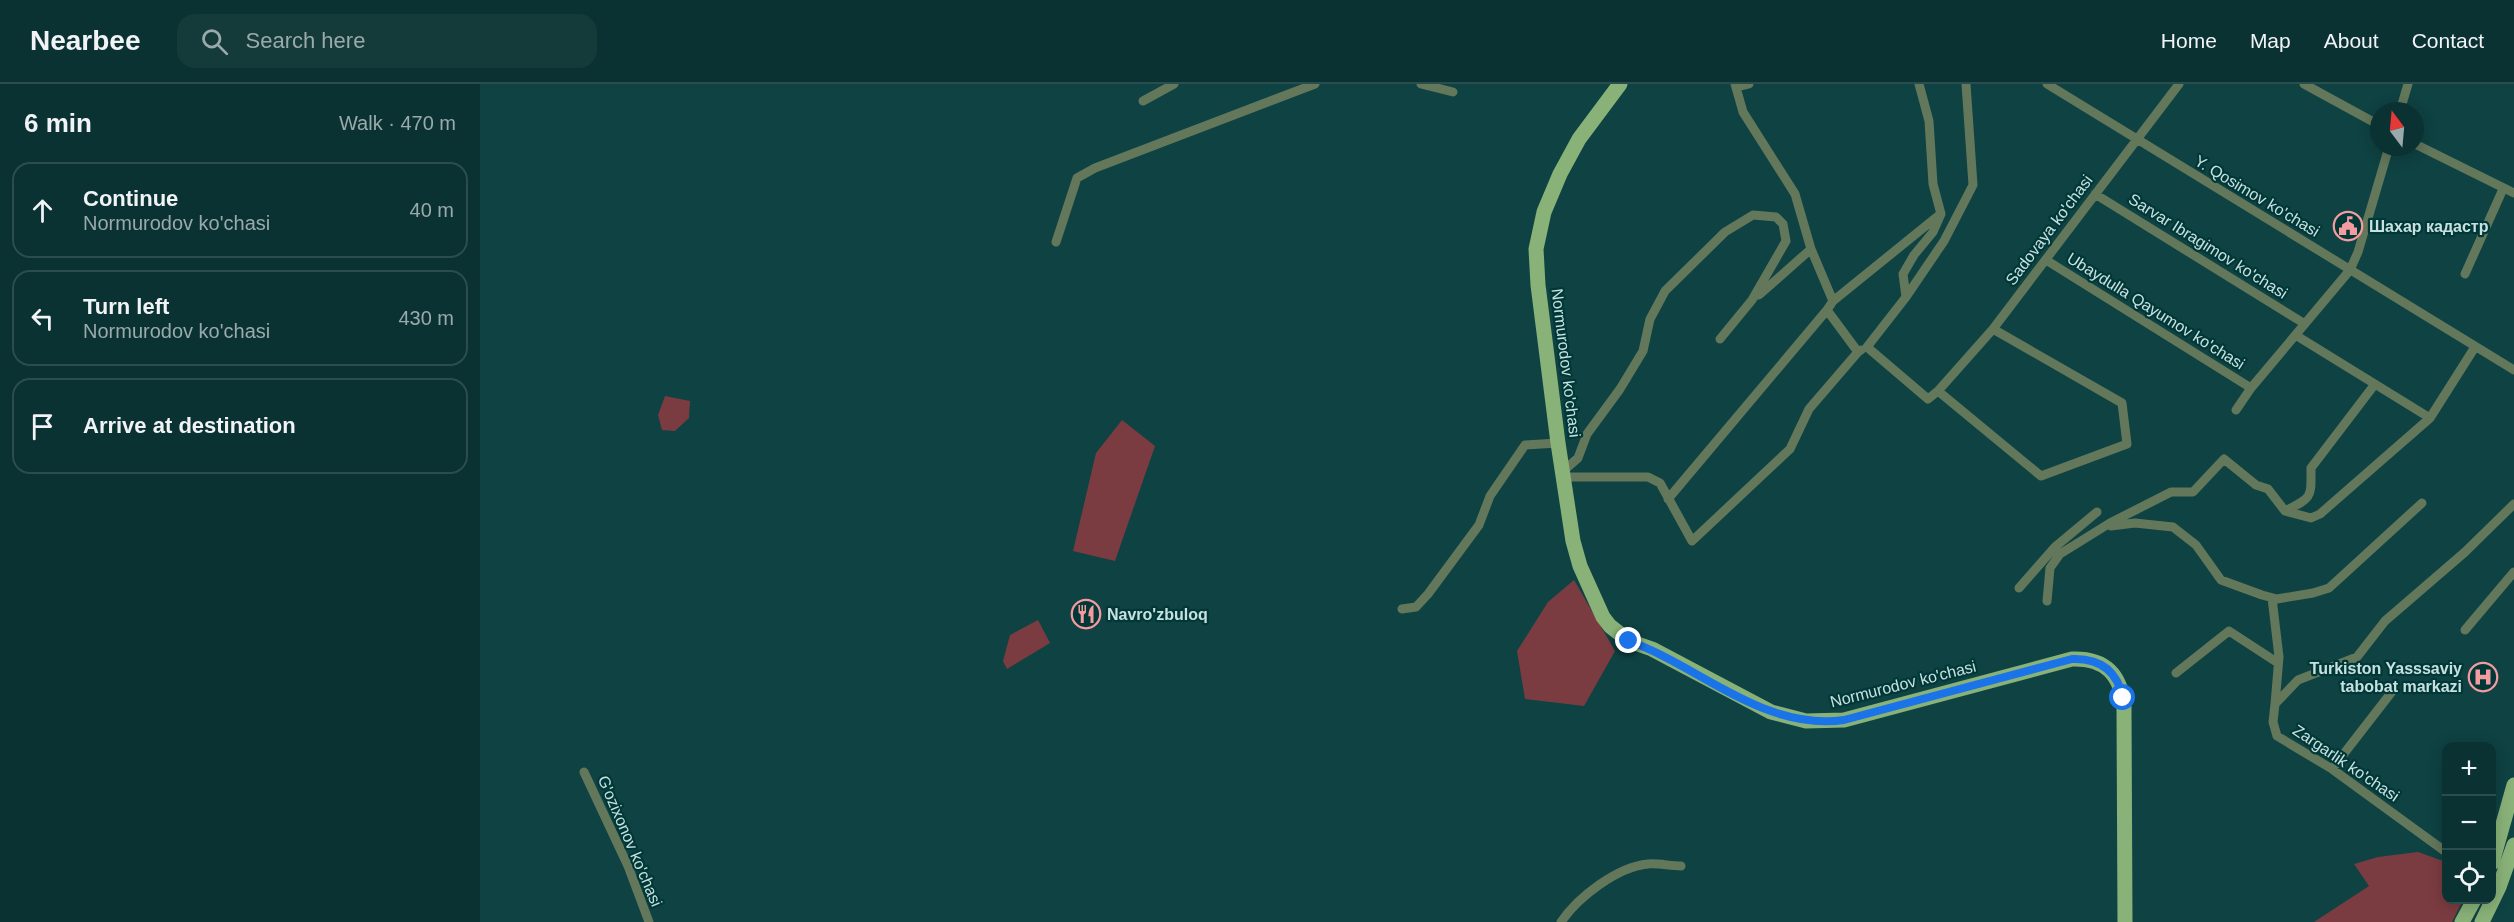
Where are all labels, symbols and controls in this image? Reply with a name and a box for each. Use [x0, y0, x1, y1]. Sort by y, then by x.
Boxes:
search box [177, 14, 597, 68]
text: Nearbee [30, 25, 141, 56]
icon: search [198, 25, 231, 58]
text: Search here [246, 28, 365, 53]
text: Home [2161, 29, 2217, 52]
text: Map [2250, 29, 2291, 52]
text: About [2324, 29, 2379, 52]
text: Contact [2412, 29, 2484, 52]
north arrow [2370, 102, 2424, 156]
text: 6 min [24, 108, 92, 138]
text: Walk · 470 m [339, 112, 456, 134]
street label: Y. Qosimov ko'chasi [2192, 152, 2322, 240]
street label: Sadovaya ko'chasi [2002, 172, 2096, 288]
text: Continue [83, 186, 178, 211]
street label: Sarvar Ibragimov ko'chasi [2126, 190, 2290, 302]
icon: ahead [26, 194, 59, 227]
text: 40 m [410, 199, 454, 221]
public building icon: Шахар кадастр [2332, 210, 2364, 242]
text: Normurodov ko'chasi [83, 212, 270, 234]
place label: Шахар кадастр [2369, 218, 2489, 235]
street label: Ubaydulla Qayumov ko'chasi [2064, 249, 2248, 373]
street label: Normurodov ko'chasi [1548, 288, 1584, 438]
text: Turn left [83, 294, 169, 319]
icon: left [26, 302, 59, 335]
text: 430 m [398, 307, 454, 329]
text: Normurodov ko'chasi [83, 320, 270, 342]
icon: arrive [26, 410, 59, 443]
text: Arrive at destination [83, 413, 296, 438]
restaurant icon: Navro'zbuloq [1070, 598, 1102, 630]
place label: Navro'zbuloq [1107, 606, 1208, 623]
route end [1615, 627, 1641, 653]
street label: Normurodov ko'chasi [1828, 658, 1978, 710]
place label: Turkiston Yasssaviy tabobat markazi [2310, 660, 2462, 695]
hospital icon: Turkiston Yasssaviy tabobat markazi [2467, 661, 2499, 693]
route start [2109, 684, 2135, 710]
street label: Zargarlik ko'chasi [2290, 721, 2402, 805]
map controls [2442, 742, 2496, 904]
button: + [2442, 742, 2496, 796]
street label: G'ozixonov ko'chasi [595, 773, 665, 909]
button: − [2442, 796, 2496, 850]
button: locate [2442, 850, 2496, 904]

